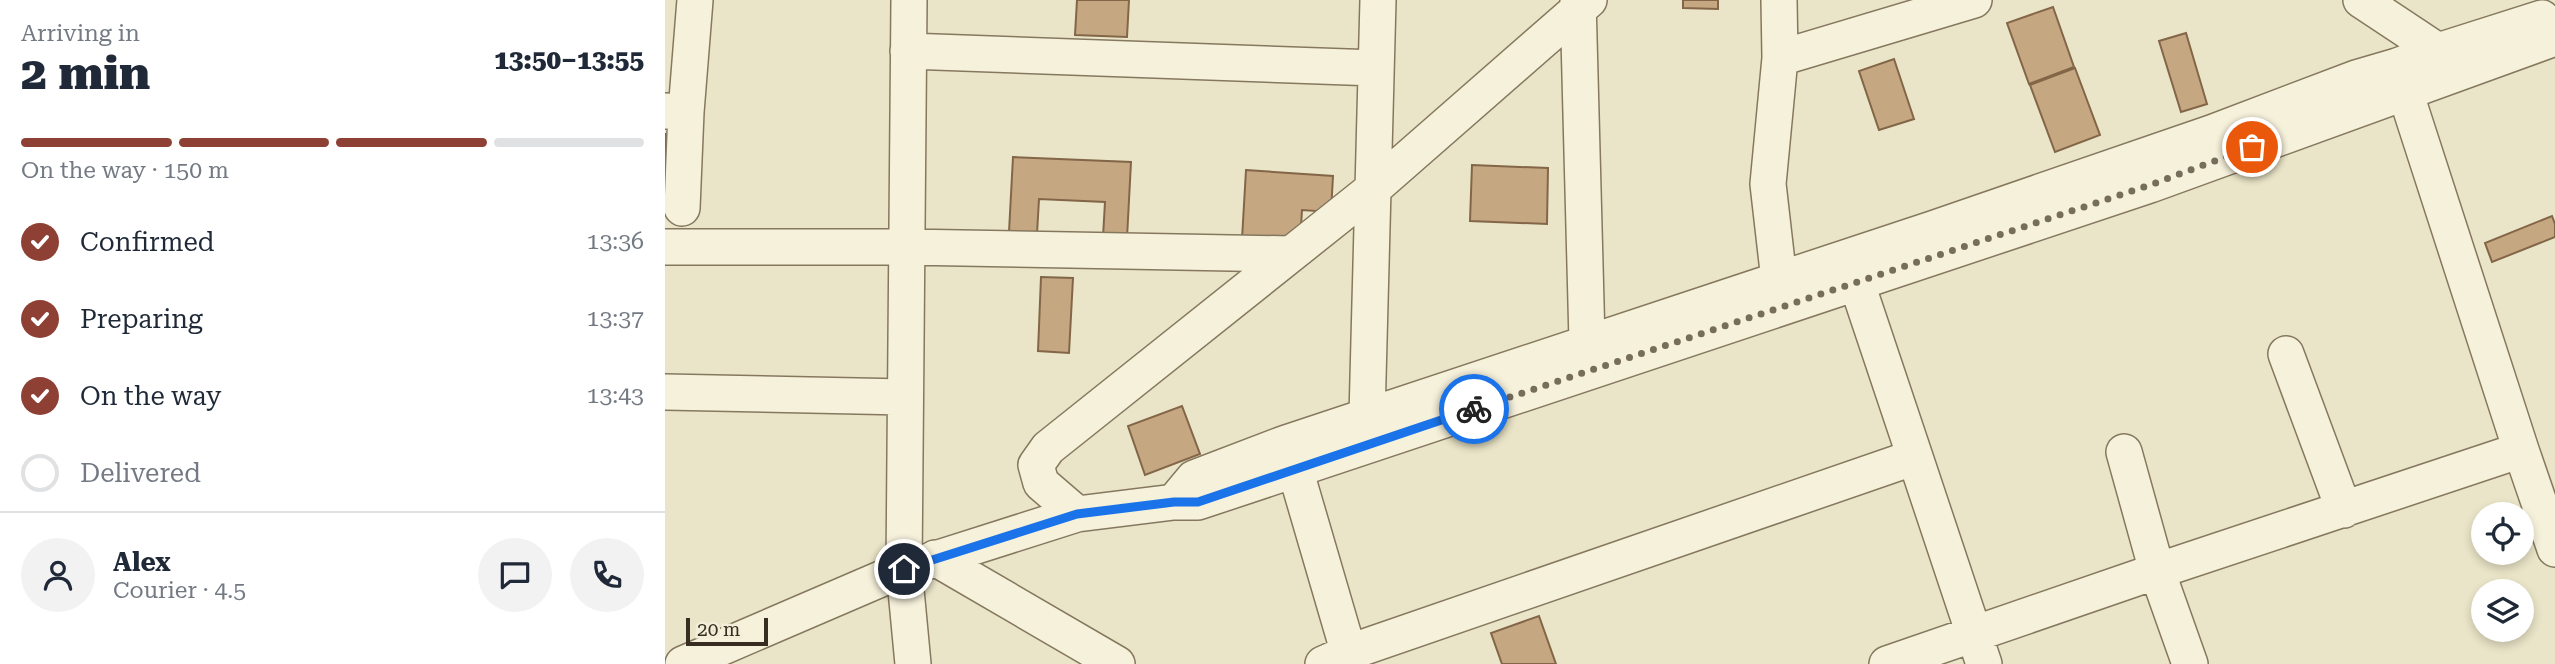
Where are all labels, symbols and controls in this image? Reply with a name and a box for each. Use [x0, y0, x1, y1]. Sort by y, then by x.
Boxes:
text: Arriving in [21, 20, 140, 47]
text: 13:50–13:55 [494, 45, 644, 75]
text: 2 min [21, 46, 150, 100]
pin [2222, 117, 2282, 177]
icon: bag [2233, 128, 2271, 166]
text: On the way · 150 m [21, 157, 229, 184]
icon: check [21, 223, 59, 261]
text: Confirmed [80, 227, 215, 257]
text: 13:36 [587, 228, 644, 255]
icon: check [21, 300, 59, 338]
text: Preparing [80, 304, 203, 334]
text: 13:37 [587, 305, 644, 332]
courier [1439, 374, 1509, 444]
icon: check [21, 377, 59, 415]
text: On the way [80, 381, 221, 411]
text: 13:43 [587, 382, 644, 409]
icon: bike [1455, 390, 1493, 428]
text: Delivered [80, 458, 201, 488]
map controls [2471, 502, 2534, 642]
button: locate [2471, 502, 2534, 565]
button: person [21, 538, 95, 612]
button: chat [478, 538, 552, 612]
button: phone [570, 538, 644, 612]
pin [874, 539, 934, 599]
text: Alex [113, 547, 171, 577]
icon: home [885, 550, 923, 588]
text: Courier · 4.5 [113, 577, 246, 604]
button: layers [2471, 579, 2534, 642]
scale bar [686, 615, 768, 647]
text: 20 m [697, 618, 740, 641]

